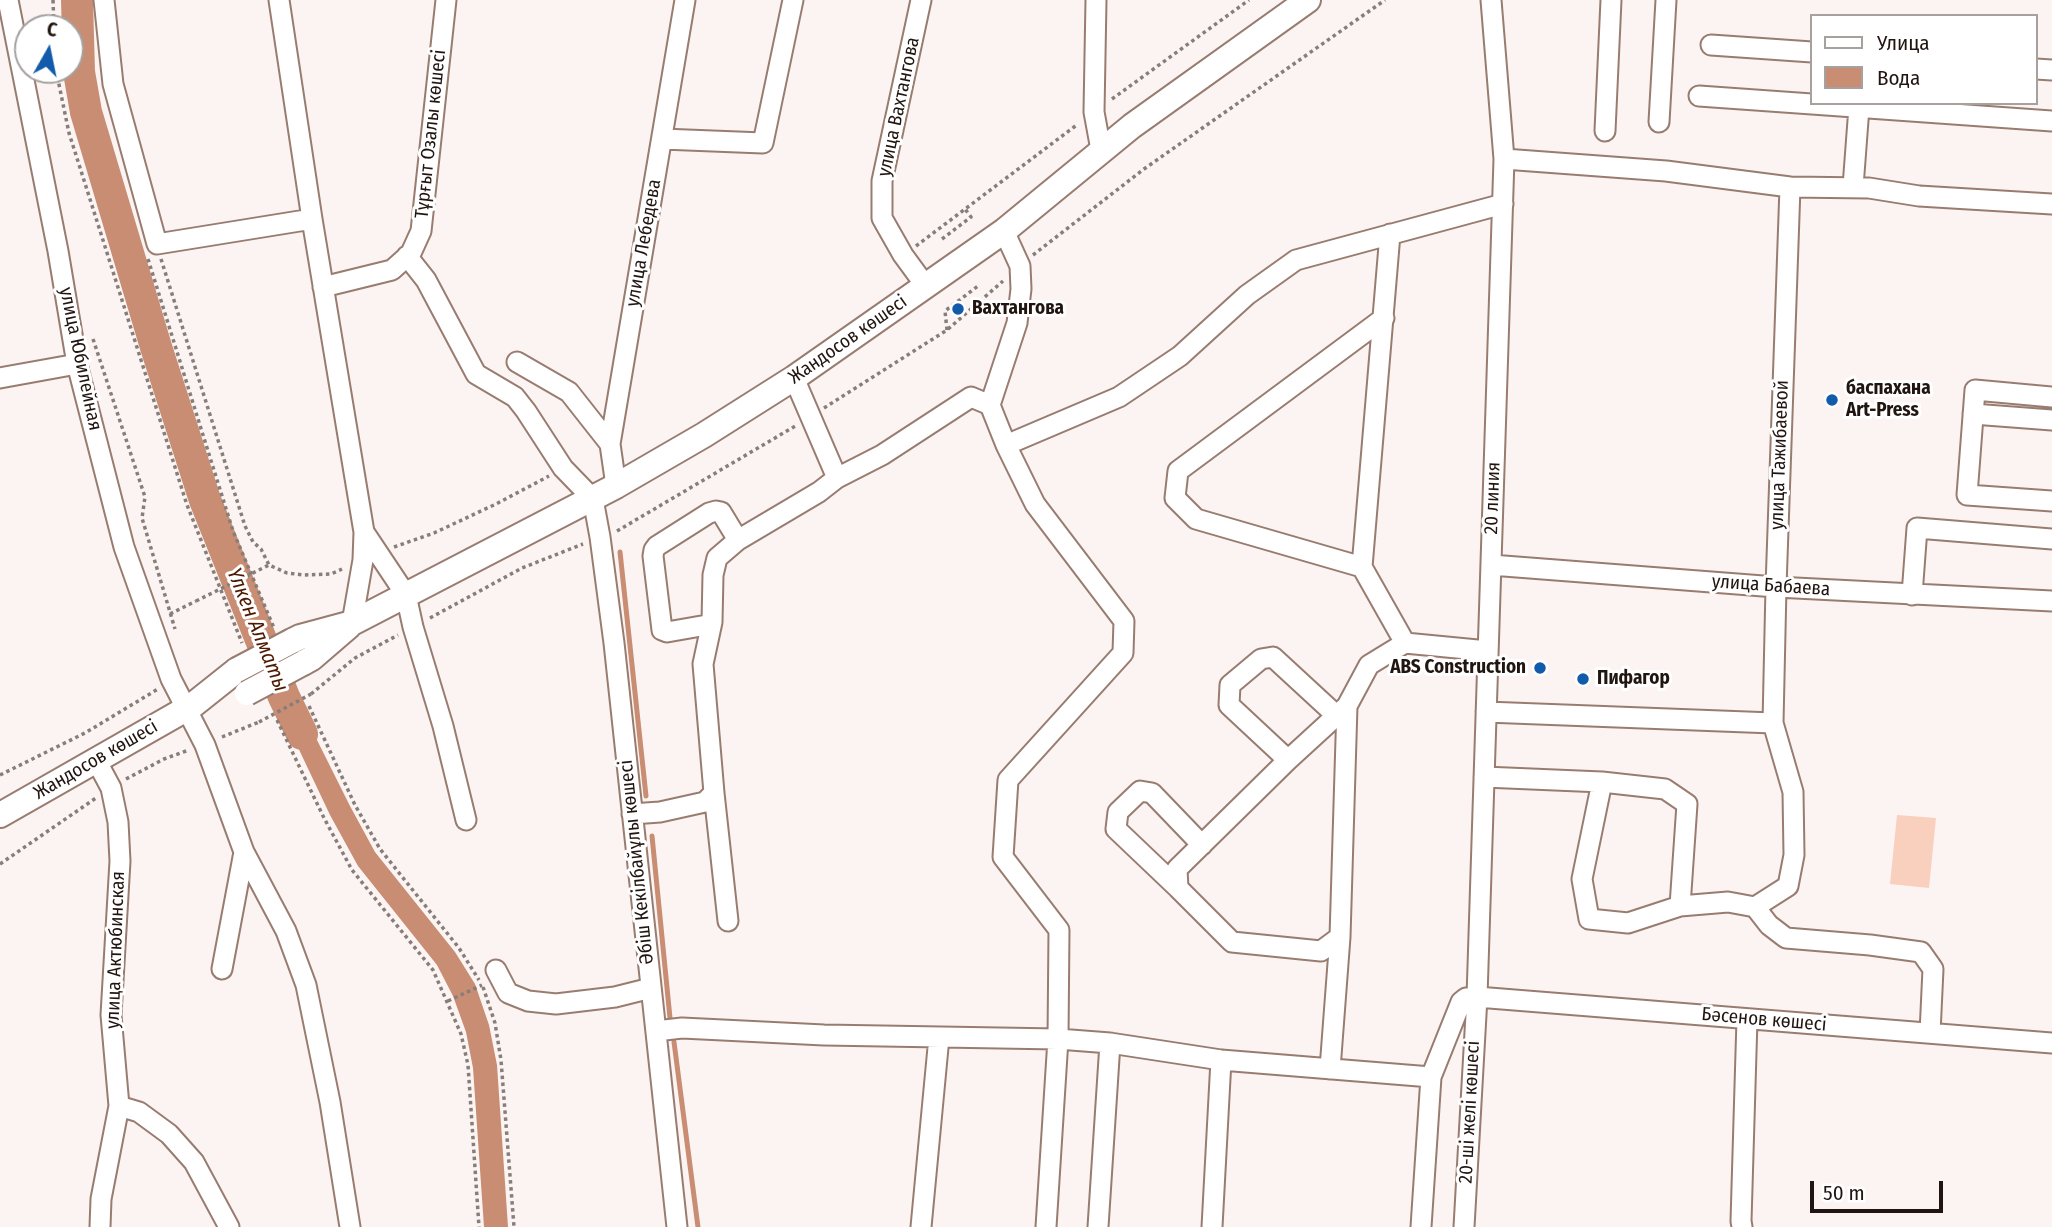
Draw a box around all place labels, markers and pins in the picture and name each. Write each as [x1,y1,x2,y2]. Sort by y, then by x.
place label: Вахтангова [972,298,1064,320]
marker: Вахтангова [950,301,966,317]
place label: баспахана Art-Press [1846,378,1931,422]
marker: баспахана Art-Press [1824,392,1840,408]
place label: ABS Construction [1390,657,1526,679]
marker: ABS Construction [1532,660,1548,676]
place label: Пифагор [1597,668,1670,690]
marker: Пифагор [1575,671,1591,687]

